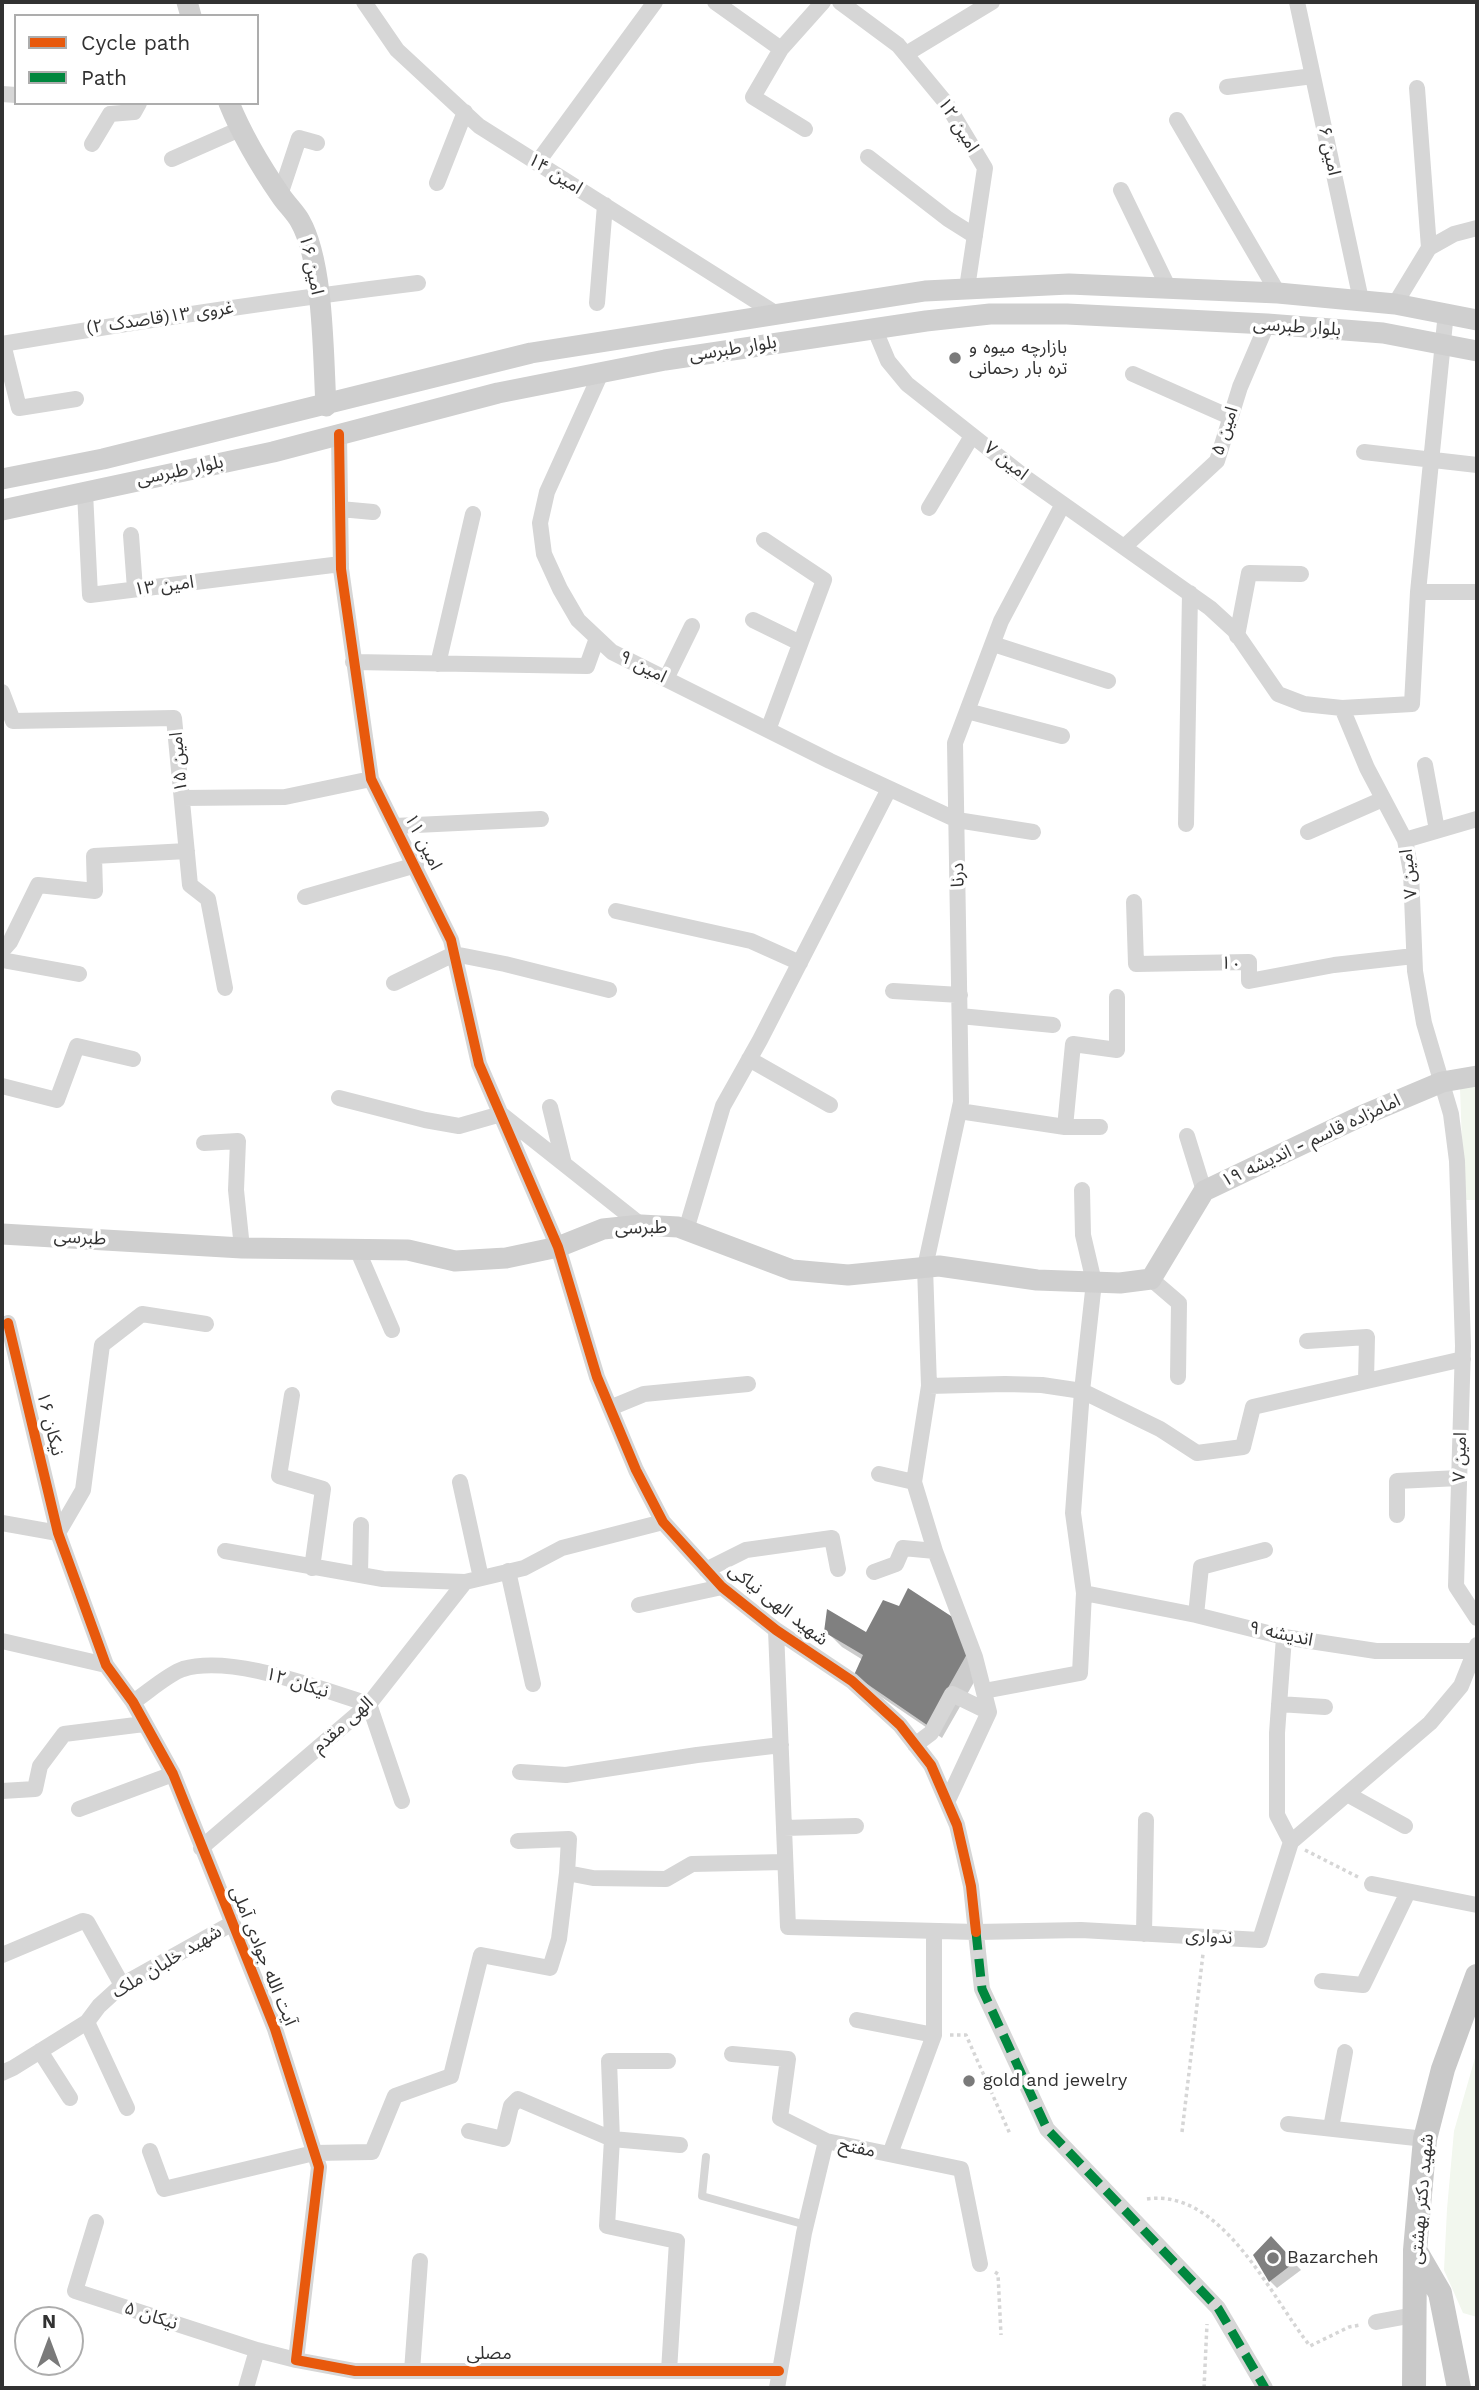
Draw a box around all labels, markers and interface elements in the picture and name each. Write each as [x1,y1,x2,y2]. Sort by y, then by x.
legend [14,14,259,105]
text: Cycle path [81,30,190,55]
text: Path [81,65,127,90]
street label: امین ۱۲ [933,94,983,156]
street label: امین ۶ [1313,124,1345,178]
street label: امین ۱۴ [524,149,586,199]
street label: امین ۱۶ [294,233,328,297]
street label: غروی ۱۳(قاصدک ۲) [85,297,235,339]
street label: بلوار طبرسی [1252,313,1342,341]
street label: بلوار طبرسی [688,331,778,367]
place label: بازارچه میوه و تره بار رحمانی [969,337,1067,380]
marker: بازارچه میوه و تره بار رحمانی [947,350,963,366]
street label: امین ۵ [1207,404,1243,458]
street label: امین ۷ [980,437,1032,485]
street label: بلوار طبرسی [135,451,225,491]
street label: امین ۱۳ [133,572,195,600]
street label: امین ۹ [616,646,670,688]
street label: امین ۱۵ [166,731,192,793]
street label: امین ۱۱ [400,810,446,874]
street label: امین ۷ [1396,848,1422,900]
street label: درنا [947,862,969,888]
street label: ۱۰ [1220,952,1242,976]
street label: امامزاده قاسم - اندیشه ۱۹ [1218,1090,1404,1192]
street label: طبرسی [615,1217,667,1239]
street label: طبرسی [53,1226,107,1250]
street label: نیکان ۱۶ [32,1390,68,1458]
street label: امین ۷ [1448,1432,1472,1482]
street label: شهید الهی نیاکی [724,1559,832,1651]
street label: اندیشه ۹ [1247,1617,1315,1651]
street label: نیکان ۱۲ [263,1663,331,1703]
street label: الهی مقدم [308,1692,378,1758]
street label: آیت الله جوادی آملی [225,1883,301,2029]
street label: شهید خلبان ملک [108,1921,226,2003]
street label: ندواری [1185,1925,1233,1949]
place label: gold and jewelry [983,2070,1127,2092]
marker: gold and jewelry [961,2073,977,2089]
street label: شهید دکتر بهشتی [1406,2133,1438,2265]
street label: مفتح [837,2134,877,2162]
place label: Bazarcheh [1287,2247,1379,2269]
marker: Bazarcheh [1265,2250,1281,2266]
street label: نیکان ۵ [122,2297,180,2335]
north arrow [14,2306,84,2376]
text: N [42,2310,56,2333]
street label: مصلی [466,2343,512,2365]

